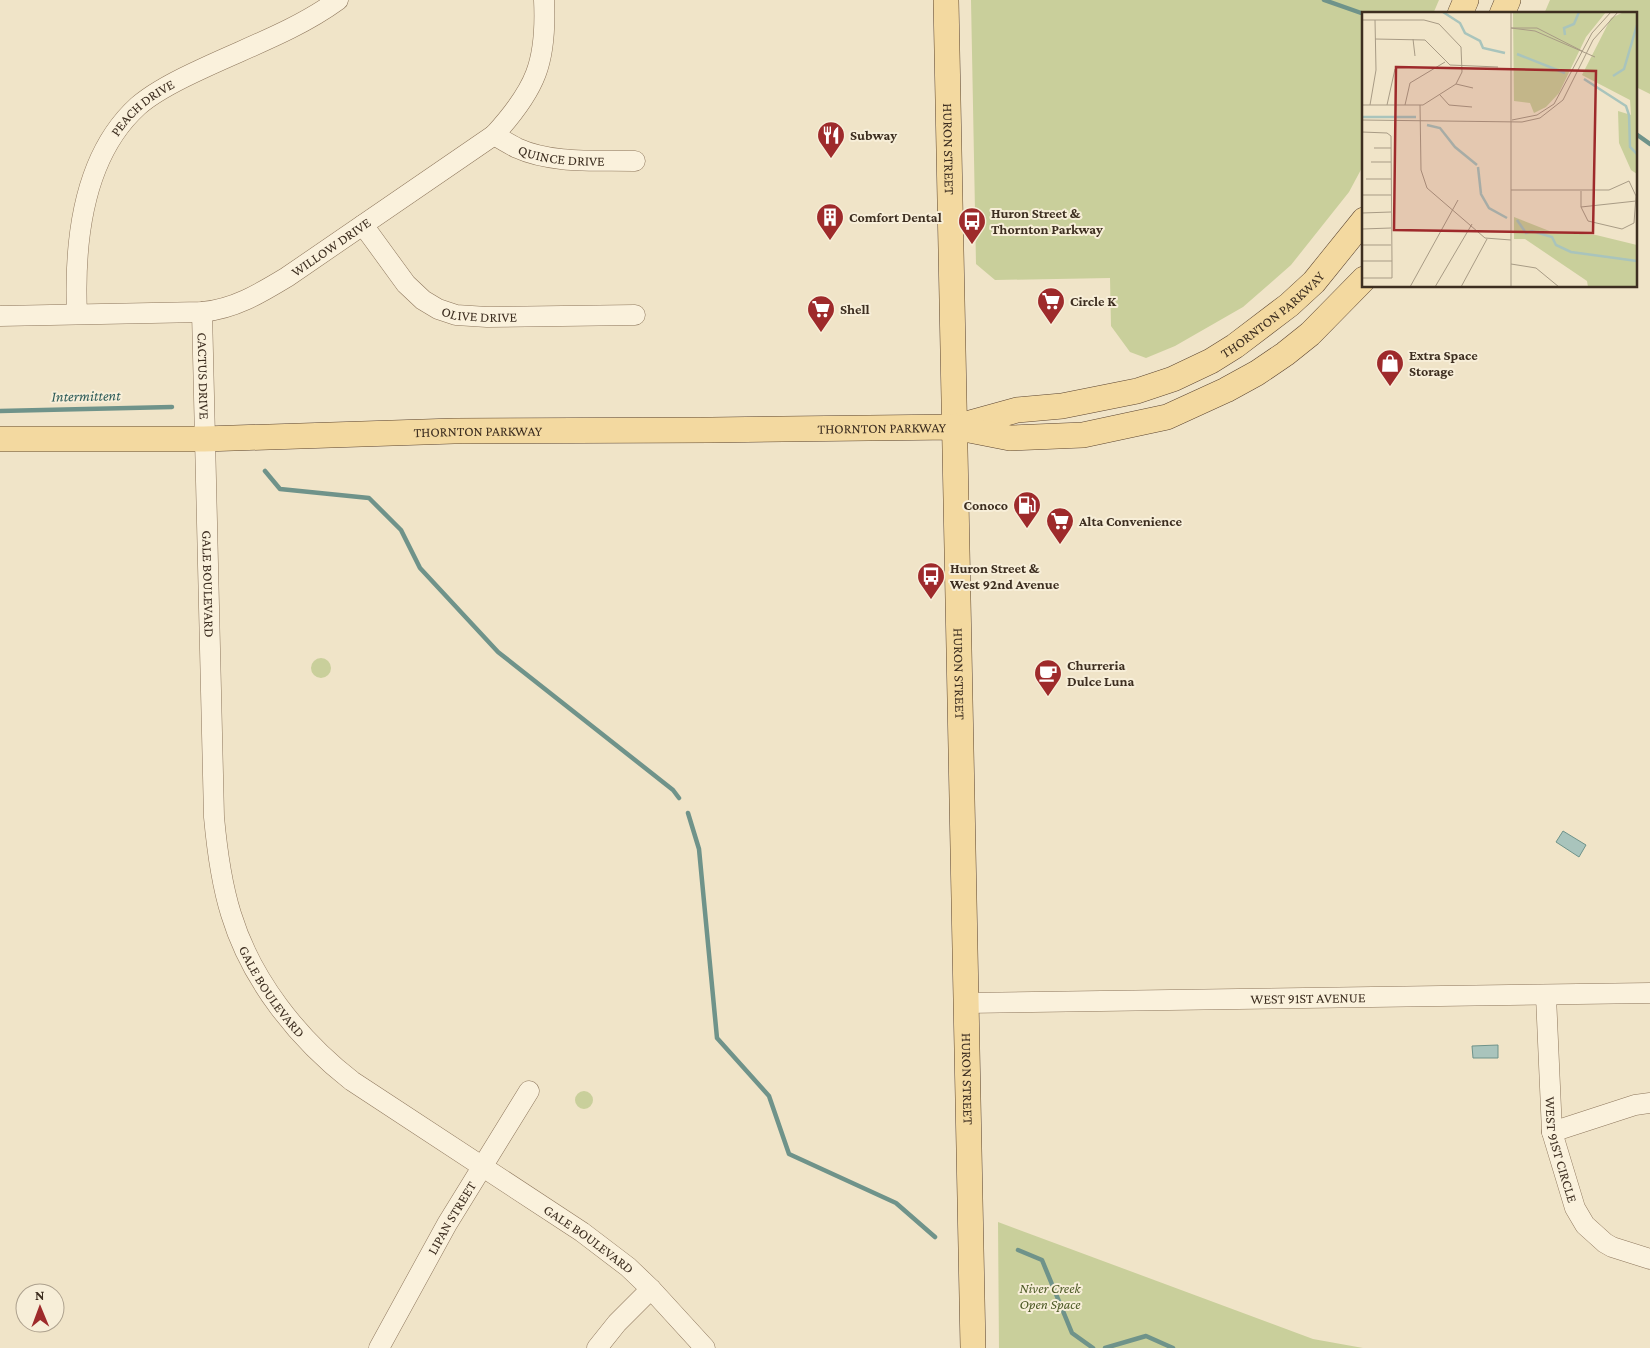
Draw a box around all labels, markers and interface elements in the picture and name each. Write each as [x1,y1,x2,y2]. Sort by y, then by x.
inset map [1362,12,1638,288]
street label: PEACH DRIVE [107,76,177,139]
street label: HURON STREET [940,103,958,195]
restaurant icon: Subway [816,120,846,159]
place label: Subway [850,127,897,143]
street label: QUINCE DRIVE [516,141,605,169]
building icon: Comfort Dental [815,202,845,241]
place label: Huron Street & Thornton Parkway [991,205,1103,237]
bus stop icon: Huron Street & Thornton Parkway [957,206,987,245]
place label: Comfort Dental [849,209,942,225]
street label: WILLOW DRIVE [288,214,374,280]
street label: THORNTON PARKWAY [1218,268,1328,361]
supermarket icon: Circle K [1036,286,1066,325]
place label: Circle K [1070,293,1117,309]
supermarket icon: Shell [806,294,836,333]
place label: Shell [840,301,870,317]
street label: OLIVE DRIVE [439,303,518,325]
street label: CACTUS DRIVE [194,332,213,420]
place label: Extra Space Storage [1409,347,1478,379]
shop icon: Extra Space Storage [1375,348,1405,387]
water label: Intermittent [51,387,121,405]
street label: THORNTON PARKWAY [817,419,947,437]
street label: THORNTON PARKWAY [413,423,543,440]
fuel station icon: Conoco [1012,490,1042,529]
place label: Conoco [963,497,1008,513]
supermarket icon: Alta Convenience [1045,506,1075,545]
place label: Alta Convenience [1078,513,1183,529]
street label: GALE BOULEVARD [199,530,218,638]
place label: Huron Street & West 92nd Avenue [949,560,1060,592]
bus stop icon: Huron Street & West 92nd Avenue [916,561,946,600]
street label: HURON STREET [951,628,968,720]
place label: Churreria Dulce Luna [1067,657,1134,689]
cafe icon: Churreria Dulce Luna [1033,658,1063,697]
street label: GALE BOULEVARD [236,943,308,1041]
street label: WEST 91ST AVENUE [1250,989,1366,1007]
street label: HURON STREET [959,1033,977,1125]
street label: WEST 91ST CIRCLE [1542,1096,1581,1205]
street label: LIPAN STREET [424,1178,480,1257]
street label: GALE BOULEVARD [541,1201,637,1277]
park label: Niver Creek Open Space [1019,1280,1081,1312]
north arrow [15,1283,65,1333]
text: N [35,1287,45,1303]

